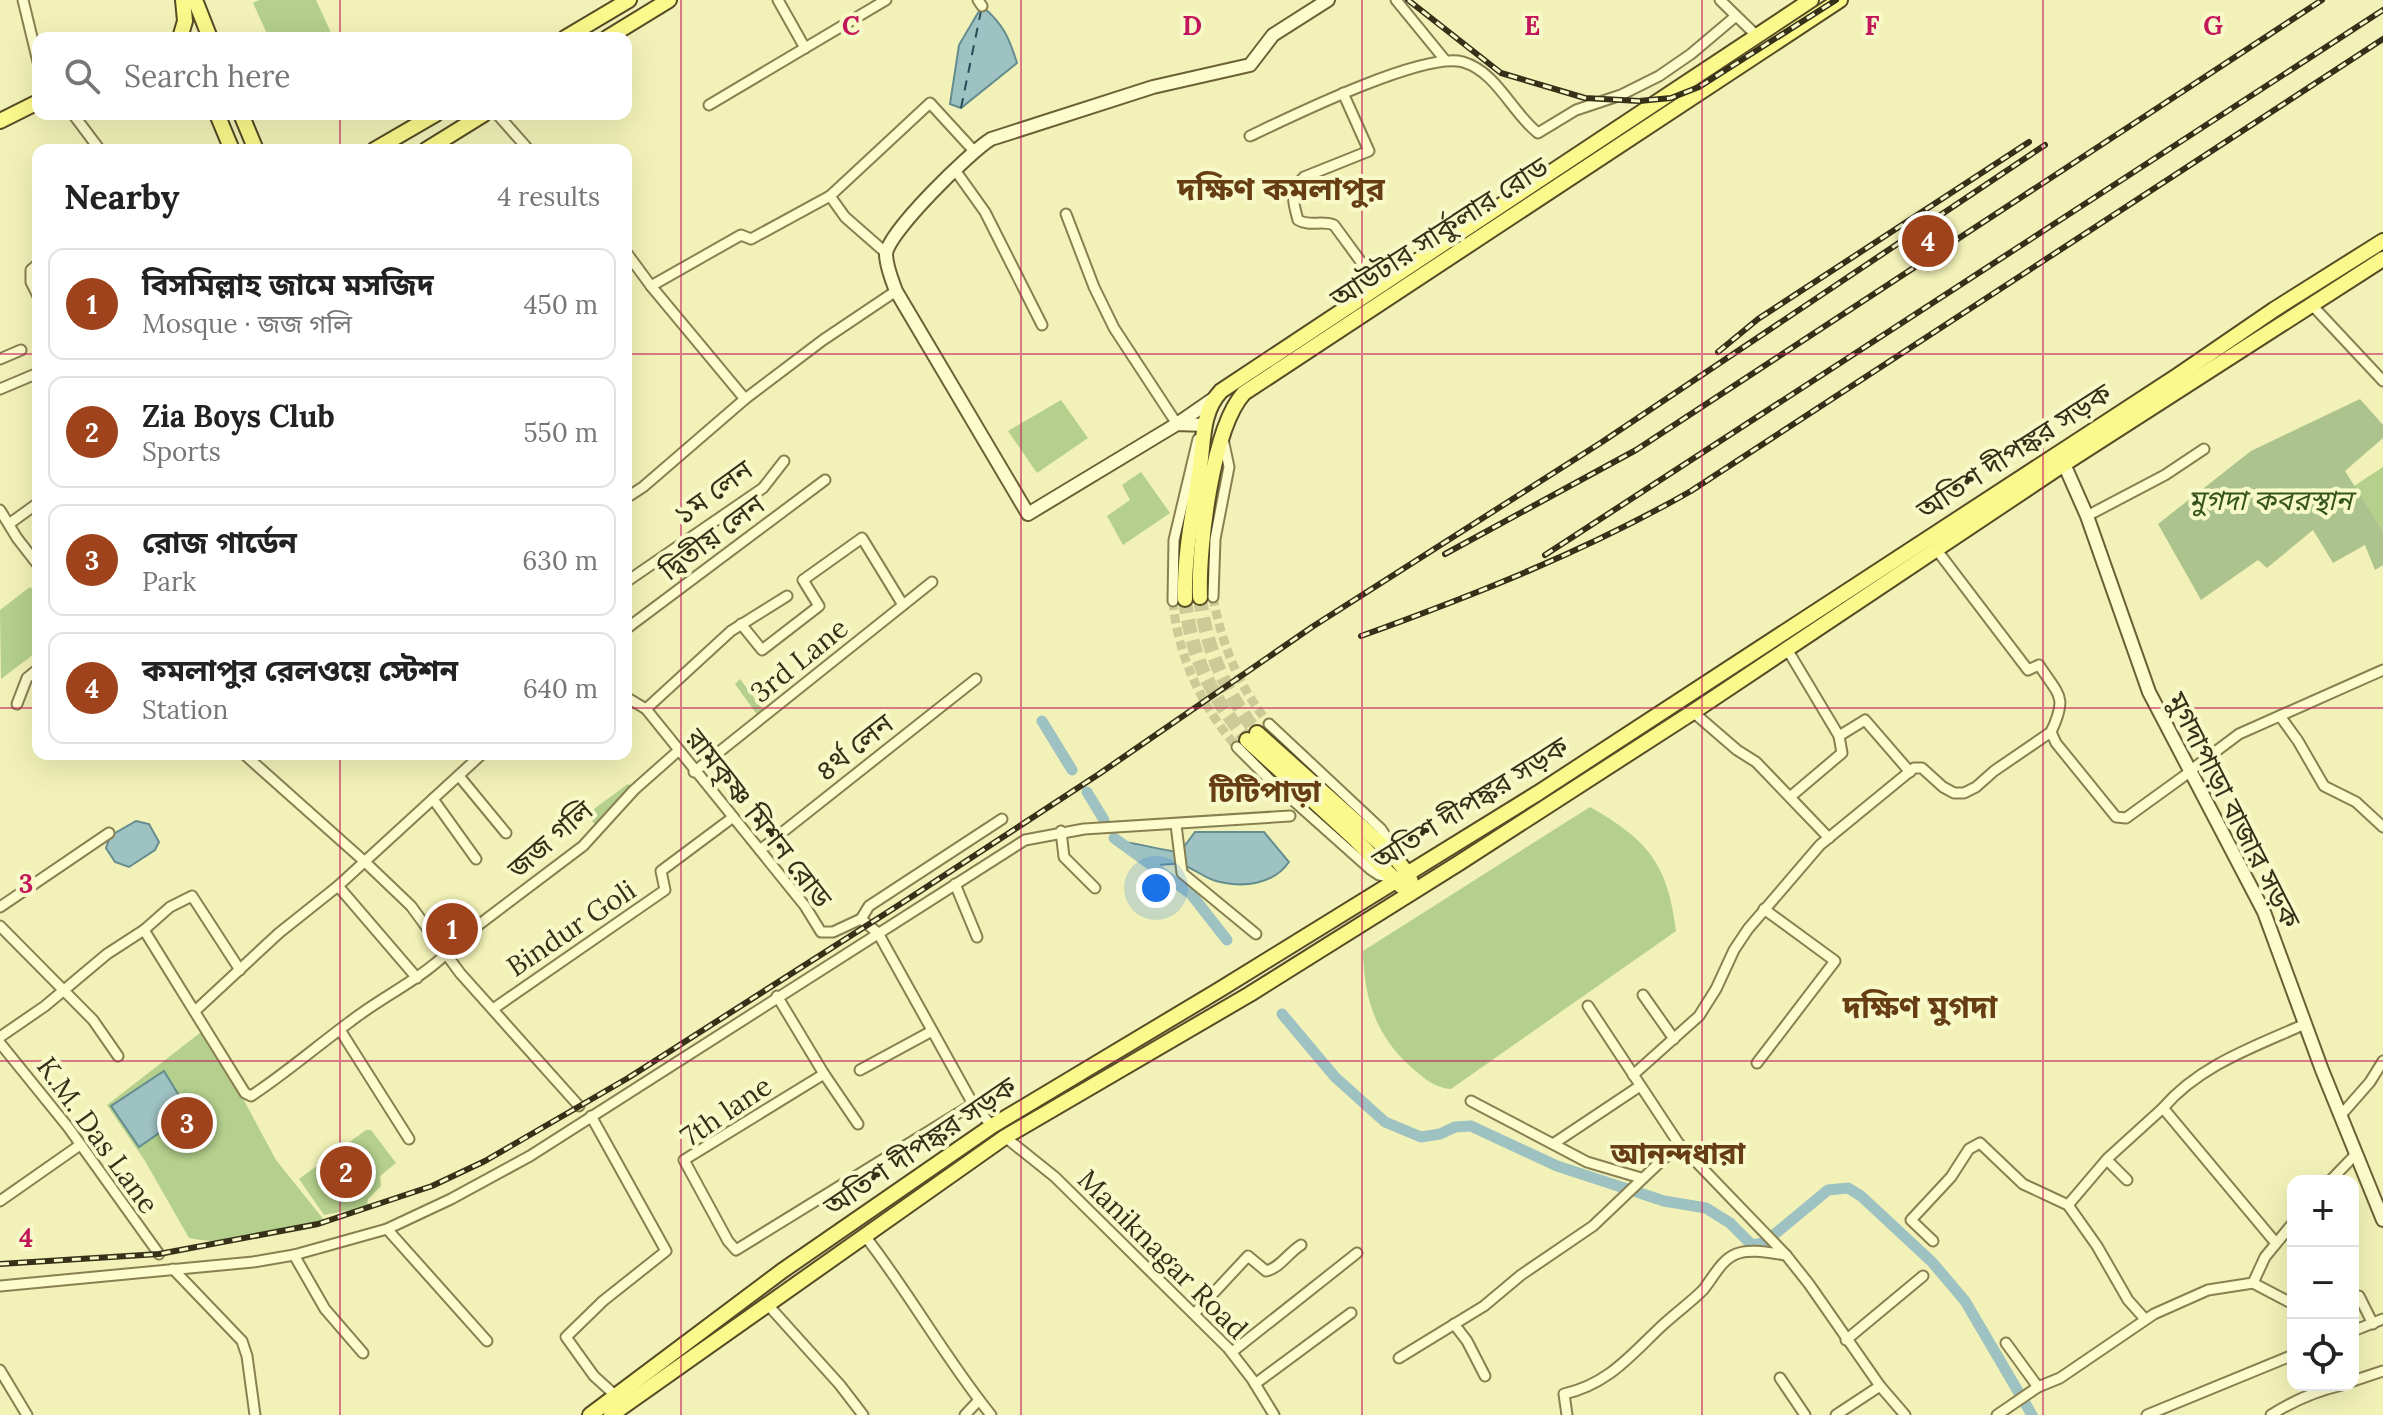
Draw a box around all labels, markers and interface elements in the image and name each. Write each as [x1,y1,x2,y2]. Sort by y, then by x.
text: C [842,9,860,42]
text: D [1182,9,1202,42]
text: E [1524,9,1540,42]
text: F [1865,9,1880,42]
text: G [2203,9,2223,42]
search box [32,32,632,120]
icon: search [60,54,104,98]
text: Search here [124,57,291,95]
street label: আউটার সার্কুলার রোড [1322,147,1556,316]
district label: দক্ষিণ কমলাপুর [1176,168,1385,209]
text: Nearby [64,175,180,218]
text: 4 results [497,180,600,213]
pin: 4 [1902,211,1954,271]
text: বিসমিল্লাহ জামে মসজিদ [142,265,434,303]
text: 1 [87,288,97,321]
text: 450 m [524,288,598,321]
text: Mosque · জজ গলি [142,307,352,340]
street label: অতিশ দীপঙ্কর সড়ক [1909,374,2118,528]
text: Zia Boys Club [142,397,335,435]
text: 2 [85,416,99,449]
text: 550 m [523,416,598,449]
text: Sports [142,435,221,468]
street label: ১ম লেন [667,451,760,533]
park label: মুগদা কবরস্থান [2188,482,2357,518]
street label: দ্বিতীয় লেন [652,485,772,589]
text: রোজ গার্ডেন [142,523,297,561]
text: 3 [85,544,99,577]
text: 630 m [522,544,598,577]
text: Park [142,565,196,598]
street label: 3rd Lane [743,610,855,710]
text: কমলাপুর রেলওয়ে স্টেশন [142,651,458,689]
text: 4 [85,672,99,705]
text: 640 m [523,672,598,705]
street label: মুগদাপাড়া বাজার সড়ক [2158,685,2309,934]
text: Station [142,693,228,726]
street label: ৪র্থ লেন [808,705,901,789]
street label: রামকৃষ্ণ মিশন রোড [677,720,841,916]
street label: অতিশ দীপঙ্কর সড়ক [1364,728,1575,878]
district label: টিটিপাড়া [1208,772,1321,810]
street label: জজ গলি [499,792,601,887]
text: 3 [19,867,33,900]
your location [1136,868,1176,908]
street label: Bindur Goli [500,872,642,984]
pin: 1 [426,899,478,959]
district label: দক্ষিণ মুগদা [1842,986,1998,1027]
street label: K.M. Das Lane [29,1050,167,1220]
street label: 7th lane [674,1068,778,1154]
street label: অতিশ দীপঙ্কর সড়ক [816,1068,1024,1224]
pin: 3 [161,1093,213,1153]
district label: আনন্দধারা [1610,1134,1746,1172]
pin: 2 [320,1142,372,1202]
street label: Maniknagar Road [1070,1161,1256,1347]
map controls [2287,1175,2359,1391]
button: + [2287,1175,2359,1247]
text: 4 [19,1221,33,1254]
button: − [2287,1247,2359,1319]
button: locate [2287,1319,2359,1391]

